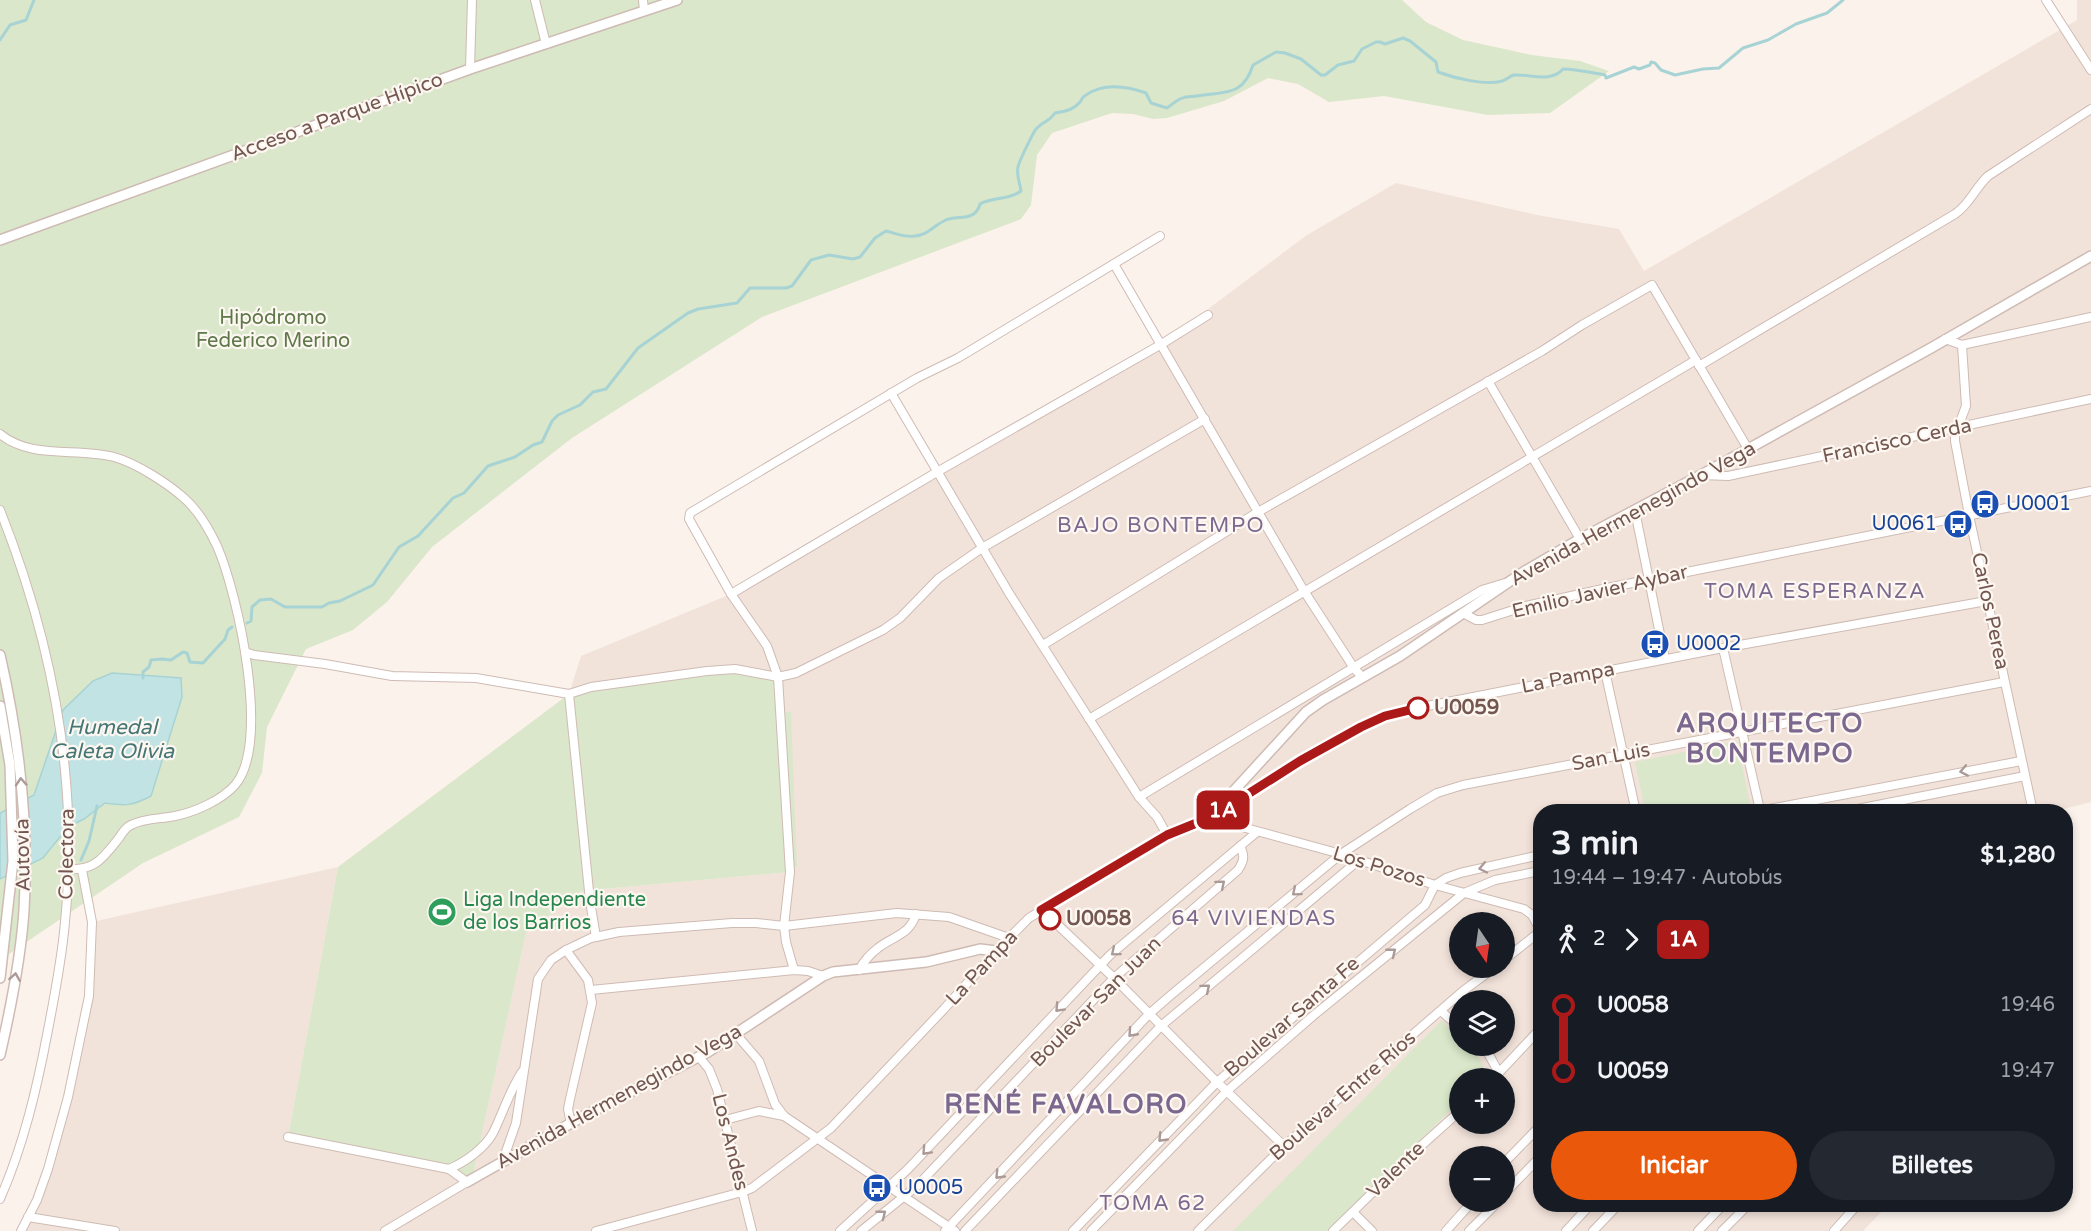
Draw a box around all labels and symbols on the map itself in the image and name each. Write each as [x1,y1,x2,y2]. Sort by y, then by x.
street label: Acceso a Parque Hípico [228,67,446,167]
park label: Hipódromo Federico Merino [196,306,350,353]
street label: Francisco Cerda [1820,413,1974,469]
street label: Avenida Hermenegindo Vega [1506,436,1760,592]
bus stop icon: U0001 [1969,488,2001,520]
place label: U0001 [2006,492,2071,516]
bus stop icon: U0061 [1942,508,1974,540]
place label: U0061 [1872,512,1937,536]
district label: BAJO BONTEMPO [1057,513,1265,538]
street label: Carlos Perea [1966,550,2014,672]
street label: Emilio Javier Aybar [1510,560,1691,624]
district label: TOMA ESPERANZA [1704,579,1926,604]
bus stop icon: U0002 [1639,628,1671,660]
place label: U0002 [1676,632,1741,656]
street label: La Pampa [1519,657,1617,699]
place label: U0059 [1434,696,1499,720]
marker: U0059 [1407,697,1429,719]
district label: ARQUITECTO BONTEMPO [1676,708,1864,769]
water label: Humedal Caleta Olivia [50,715,175,764]
street label: San Luis [1570,738,1652,776]
one-way arrow [1959,764,1969,777]
one-way arrow [15,778,28,787]
line badge: 1A [1196,790,1250,830]
street label: Colectora [54,808,80,900]
street label: Autovía [10,818,36,892]
street label: Los Pozos [1330,842,1428,892]
one-way arrow [1479,861,1489,874]
one-way arrow [1214,880,1225,891]
one-way arrow [1291,884,1302,895]
place label: Liga Independiente de los Barrios [463,888,646,935]
sports icon: Liga Independiente de los Barrios [426,896,458,928]
district label: 64 VIVIENDAS [1171,906,1337,931]
place label: U0058 [1066,907,1131,931]
marker: U0058 [1039,908,1061,930]
north arrow [1449,912,1515,978]
street label: La Pampa [941,925,1023,1011]
street label: Boulevar San Juan [1026,932,1166,1072]
one-way arrow [1111,945,1122,956]
one-way arrow [1385,949,1396,960]
street label: Boulevar Santa Fe [1220,952,1364,1082]
one-way arrow [9,972,21,981]
one-way arrow [1199,985,1210,996]
one-way arrow [1055,1002,1066,1012]
street label: Avenida Hermenegindo Vega [492,1019,746,1175]
one-way arrow [1128,1026,1139,1036]
street label: Boulevar Entre Ríos [1265,1026,1421,1166]
district label: RENÉ FAVALORO [944,1088,1188,1120]
street label: Los Andes [706,1091,754,1193]
one-way arrow [1158,1131,1169,1142]
street label: Valente [1362,1137,1430,1203]
one-way arrow [922,1144,933,1154]
one-way arrow [995,1167,1006,1178]
bus stop icon: U0005 [861,1172,893,1204]
place label: U0005 [898,1176,963,1200]
district label: TOMA 62 [1099,1191,1207,1216]
one-way arrow [876,1211,887,1222]

